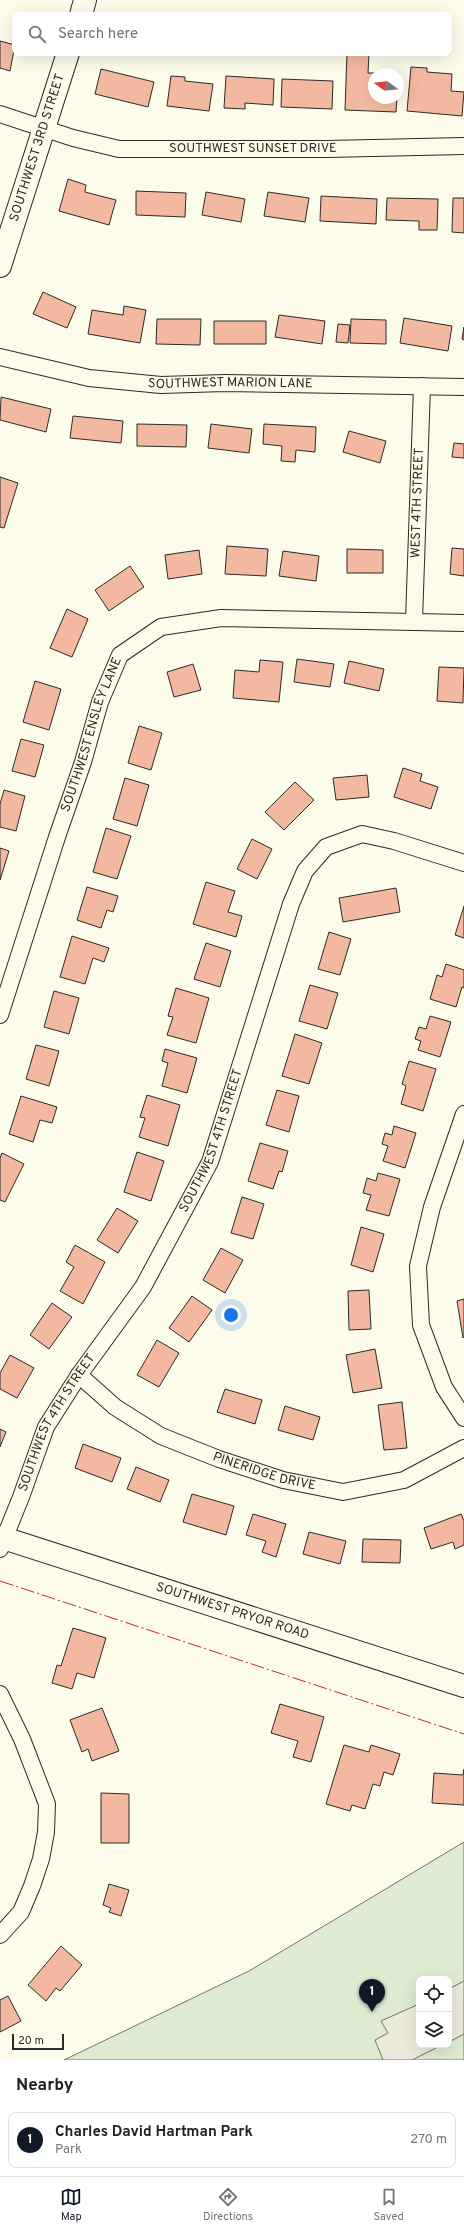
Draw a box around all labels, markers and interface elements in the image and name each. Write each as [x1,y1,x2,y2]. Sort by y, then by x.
search box [12,12,452,56]
icon: search [26,23,48,45]
text: Search here [58,25,138,44]
north arrow [368,68,404,104]
street label: SOUTHWEST 3RD STREET [7,72,69,224]
street label: SOUTHWEST SUNSET DRIVE [169,141,337,157]
street label: SOUTHWEST MARION LANE [147,375,313,393]
street label: WEST 4TH STREET [408,448,428,559]
street label: SOUTHWEST ENSLEY LANE [58,655,126,814]
street label: SOUTHWEST 4TH STREET [176,1067,247,1215]
your location [221,1305,241,1325]
street label: SOUTHWEST 4TH STREET [16,1351,99,1494]
street label: PINERIDGE DRIVE [210,1449,317,1494]
street label: SOUTHWEST PRYOR ROAD [154,1580,311,1644]
map controls [416,1976,452,2048]
button: locate [416,1976,452,2012]
pin: 1 [359,1979,385,2012]
button: layers [416,2012,452,2048]
scale bar [12,2032,64,2051]
text: 20 m [18,2034,44,2048]
text: Nearby [16,2075,73,2097]
text: Charles David Hartman Park [55,2123,253,2142]
text: 1 [27,2132,33,2148]
text: 270 m [410,2132,447,2148]
text: Park [55,2142,82,2158]
tab: Map [60,2186,82,2224]
tab: Directions [203,2186,253,2224]
tab: Saved [373,2186,404,2224]

